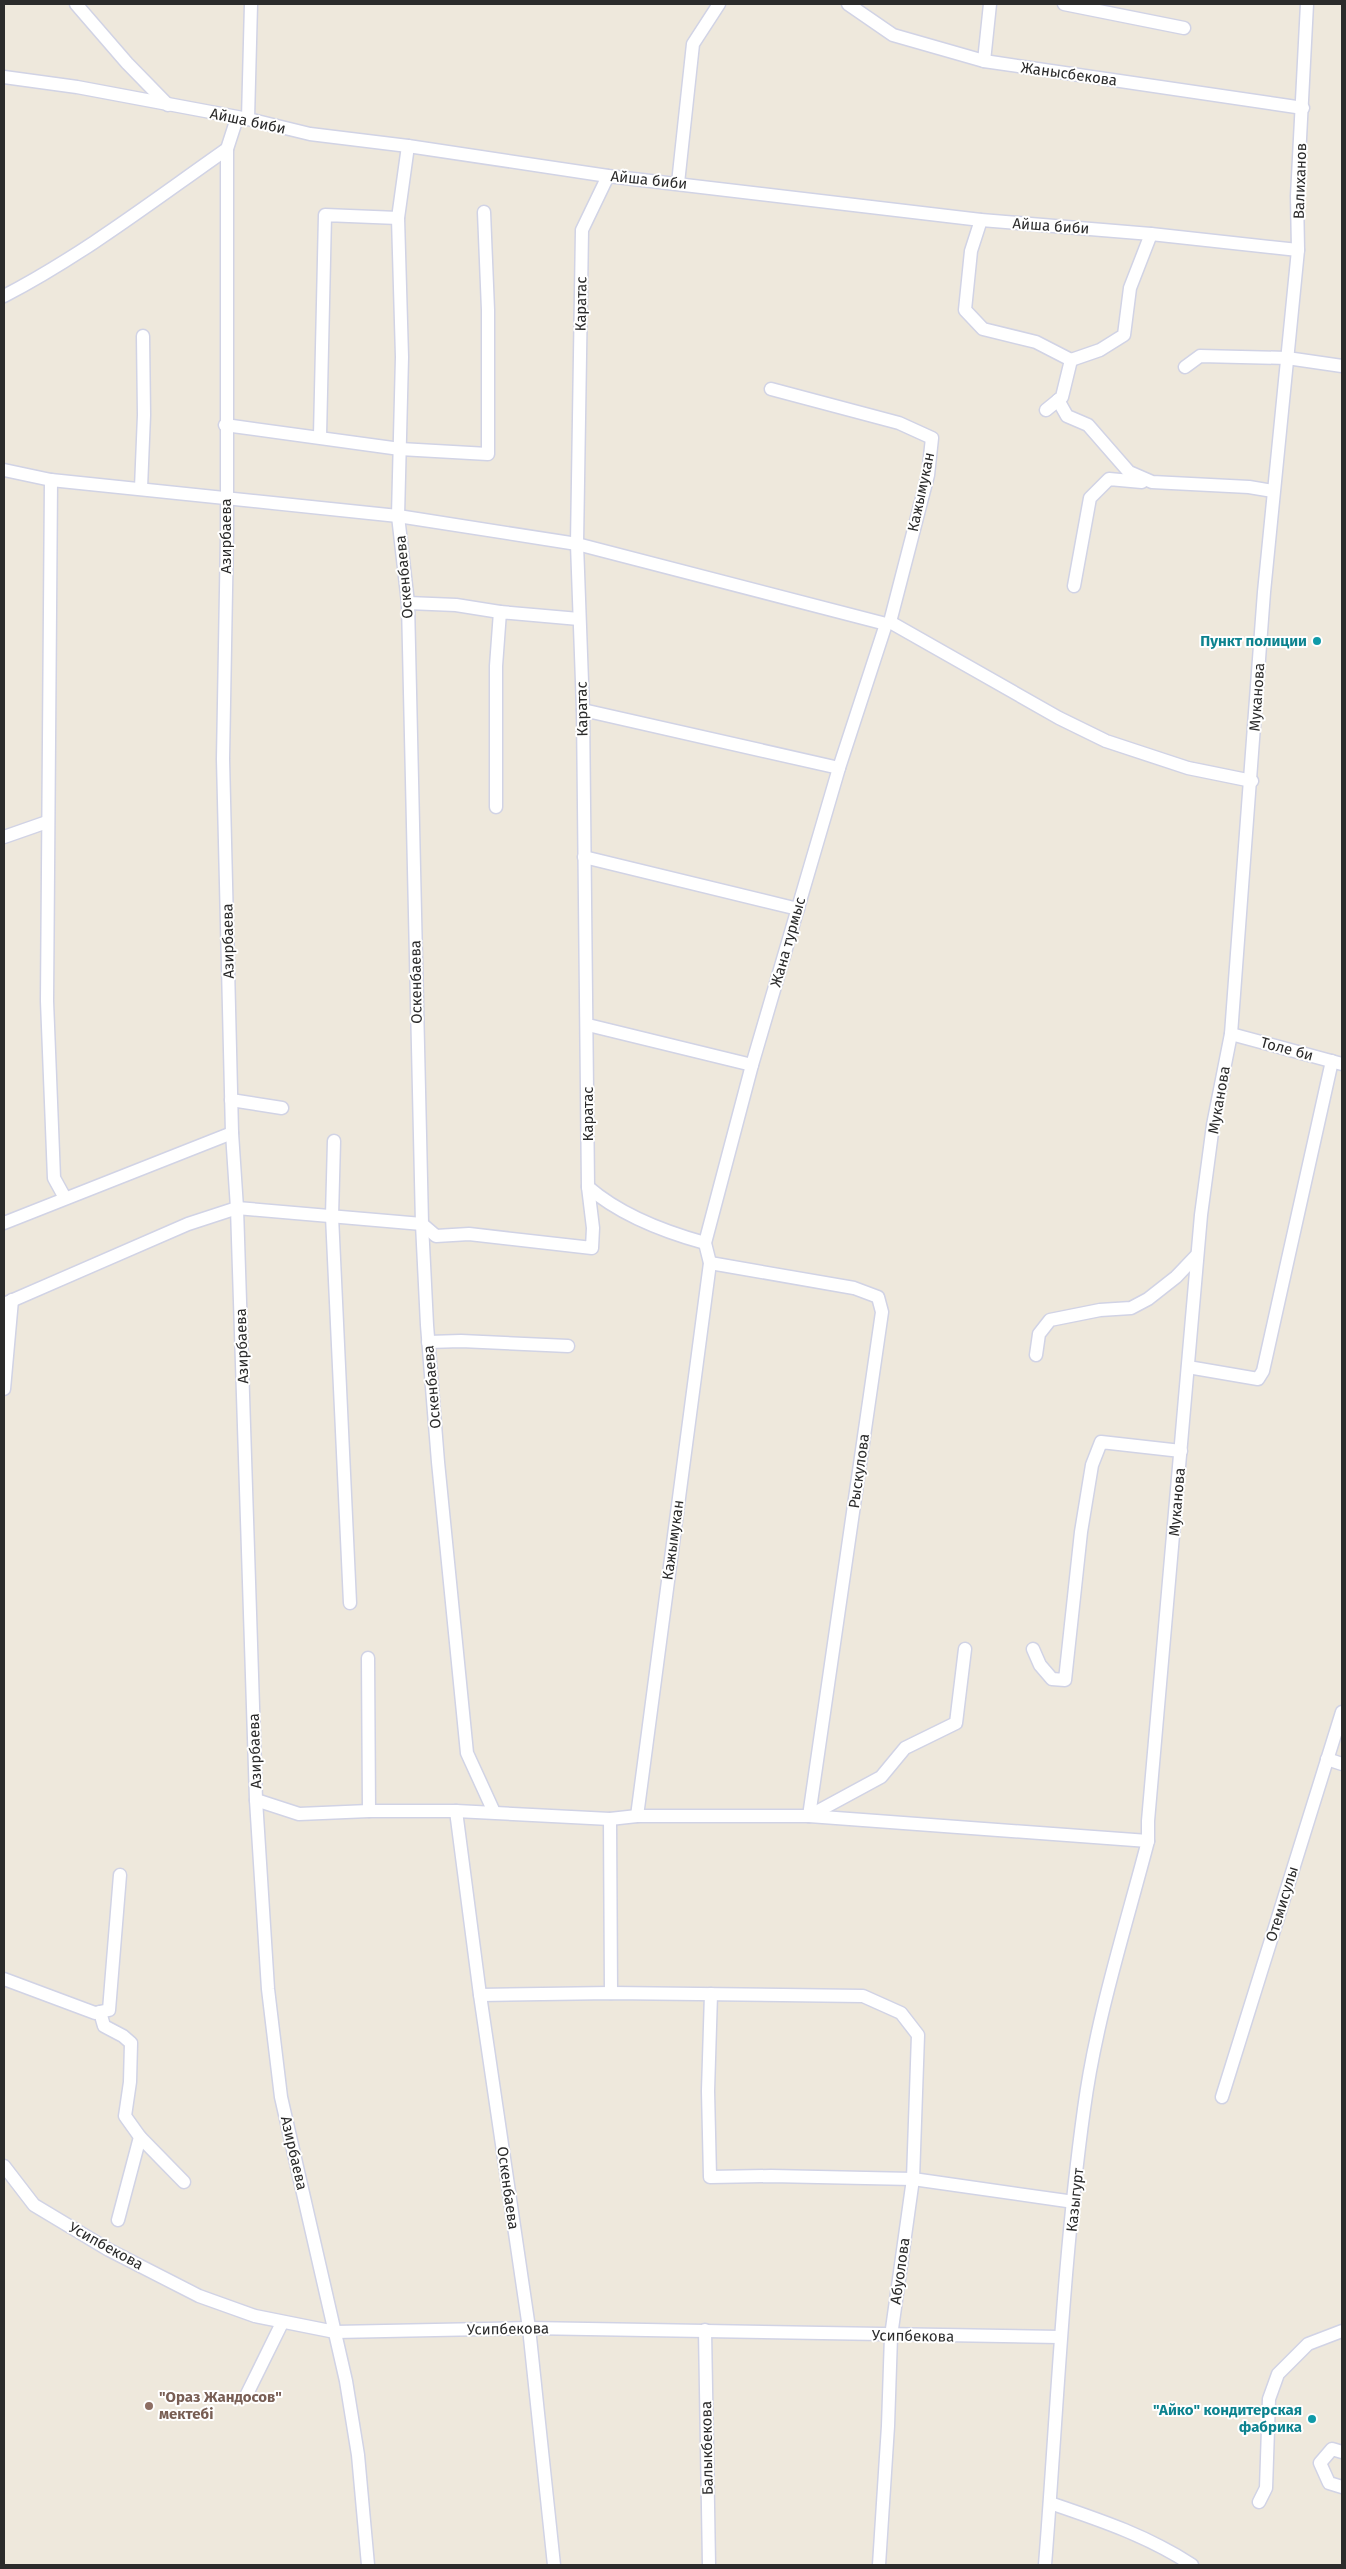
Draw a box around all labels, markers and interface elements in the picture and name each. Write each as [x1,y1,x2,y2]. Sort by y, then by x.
street label: Жанысбекова [1020,58,1118,90]
street label: Айша биби [208,104,288,138]
street label: Валиханов [1290,143,1310,219]
street label: Айша биби [610,167,688,193]
street label: Айша биби [1012,214,1090,238]
street label: Каратас [572,276,590,332]
street label: Кажымукан [904,451,938,533]
street label: Азирбаева [217,498,235,574]
street label: Оскенбаева [391,535,417,619]
place label: Пункт полиции [1200,632,1307,650]
marker: Пункт полиции [1311,635,1323,647]
street label: Муканова [1246,662,1268,732]
street label: Каратас [573,681,591,737]
street label: Жана турмыс [767,895,809,989]
street label: Азирбаева [218,903,238,979]
street label: Оскенбаева [406,940,426,1024]
street label: Толе би [1259,1033,1315,1065]
street label: Муканова [1204,1065,1234,1135]
street label: Каратас [579,1086,597,1142]
street label: Азирбаева [232,1308,252,1384]
street label: Оскенбаева [419,1345,445,1429]
street label: Рыскулова [845,1432,873,1510]
street label: Муканова [1165,1467,1189,1537]
street label: Кажымукан [658,1499,688,1581]
street label: Азирбаева [245,1713,265,1789]
street label: Отемисулы [1262,1864,1302,1944]
street label: Азирбаева [277,2114,311,2192]
street label: Оскенбаева [493,2145,523,2231]
street label: Казыгурт [1063,2167,1087,2233]
street label: Усипбекова [66,2218,146,2274]
street label: Абуолова [886,2237,914,2305]
street label: Усипбекова [467,2319,549,2339]
street label: Усипбекова [872,2326,954,2346]
place label: "Ораз Жандосов" мектебі [159,2388,282,2423]
marker: "Ораз Жандосов" мектебі [143,2400,155,2412]
street label: Балыкбекова [697,2401,717,2495]
place label: "Айко" кондитерская фабрика [1153,2401,1302,2436]
marker: "Айко" кондитерская фабрика [1306,2413,1318,2425]

